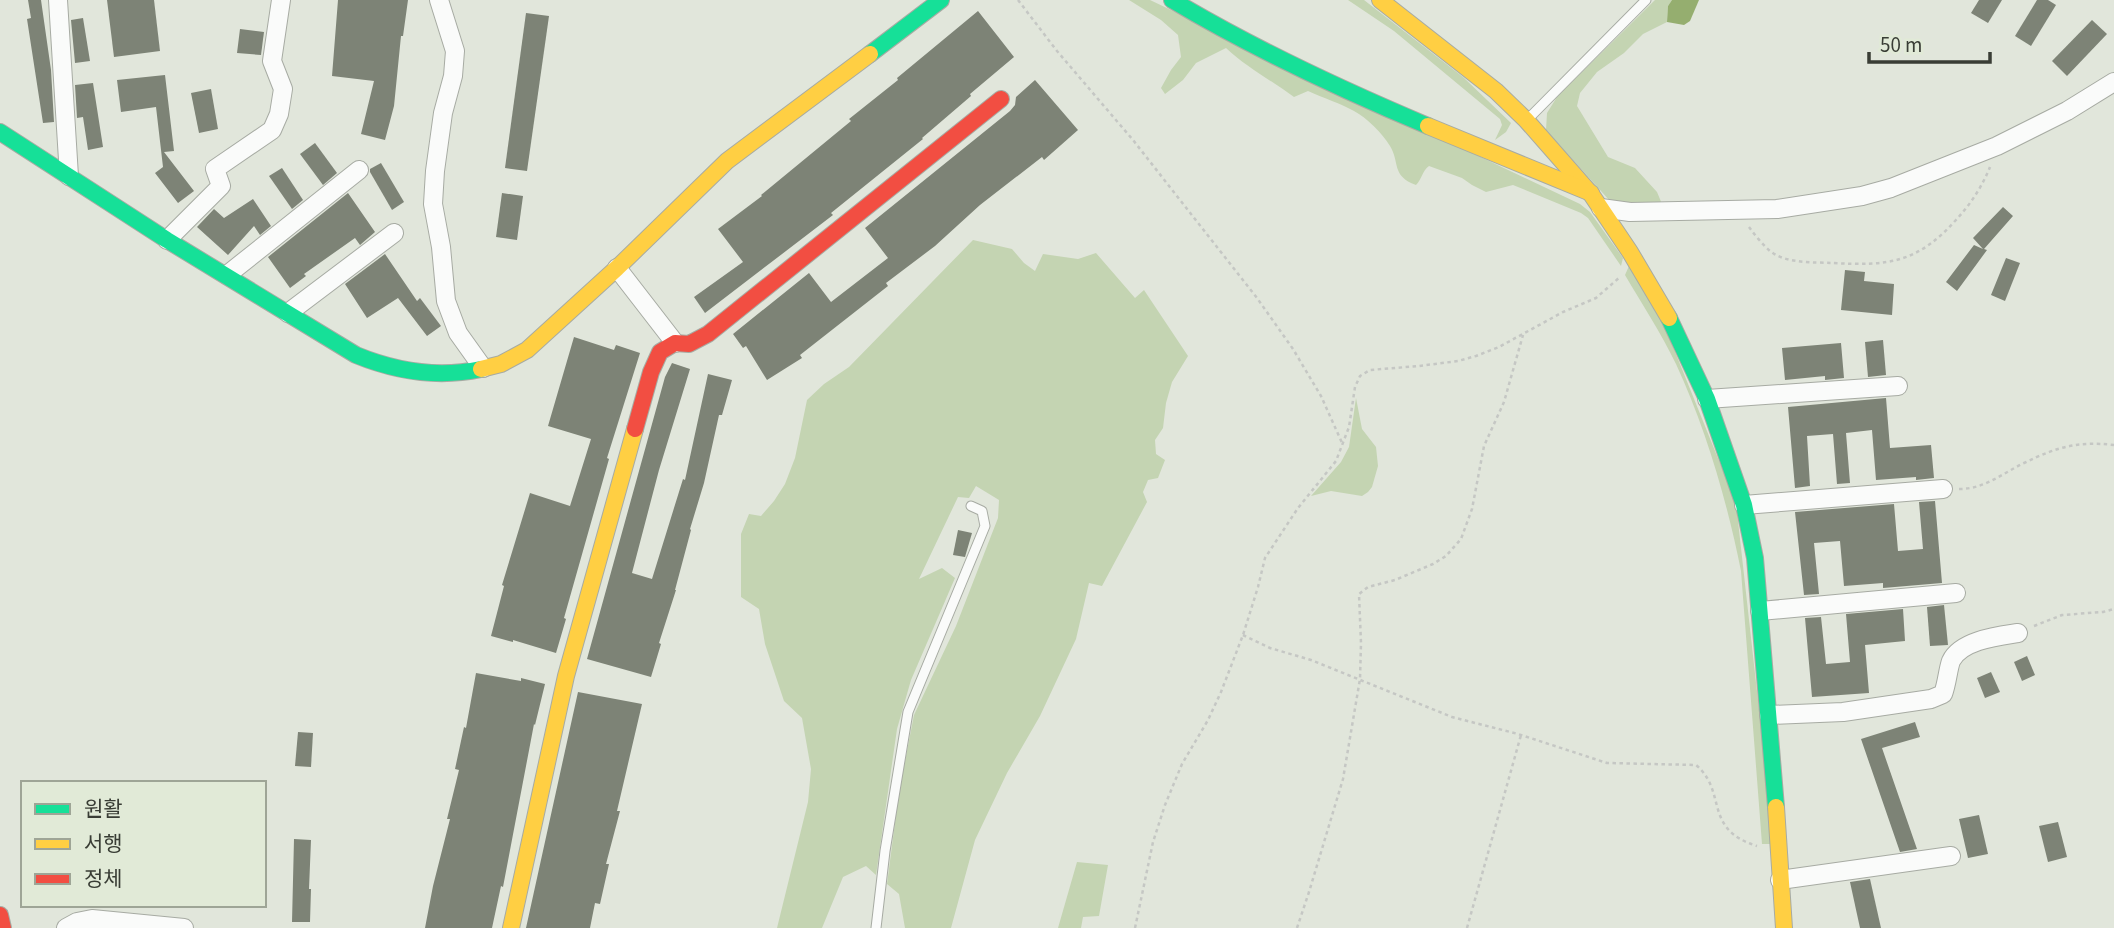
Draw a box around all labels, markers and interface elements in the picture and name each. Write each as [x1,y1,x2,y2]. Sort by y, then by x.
scale bar [1869,21,1990,65]
text: 50 m [1880,30,1922,60]
legend [21,781,266,907]
text: 원활 [84,794,123,824]
text: 서행 [84,829,123,859]
text: 정체 [84,864,123,894]

